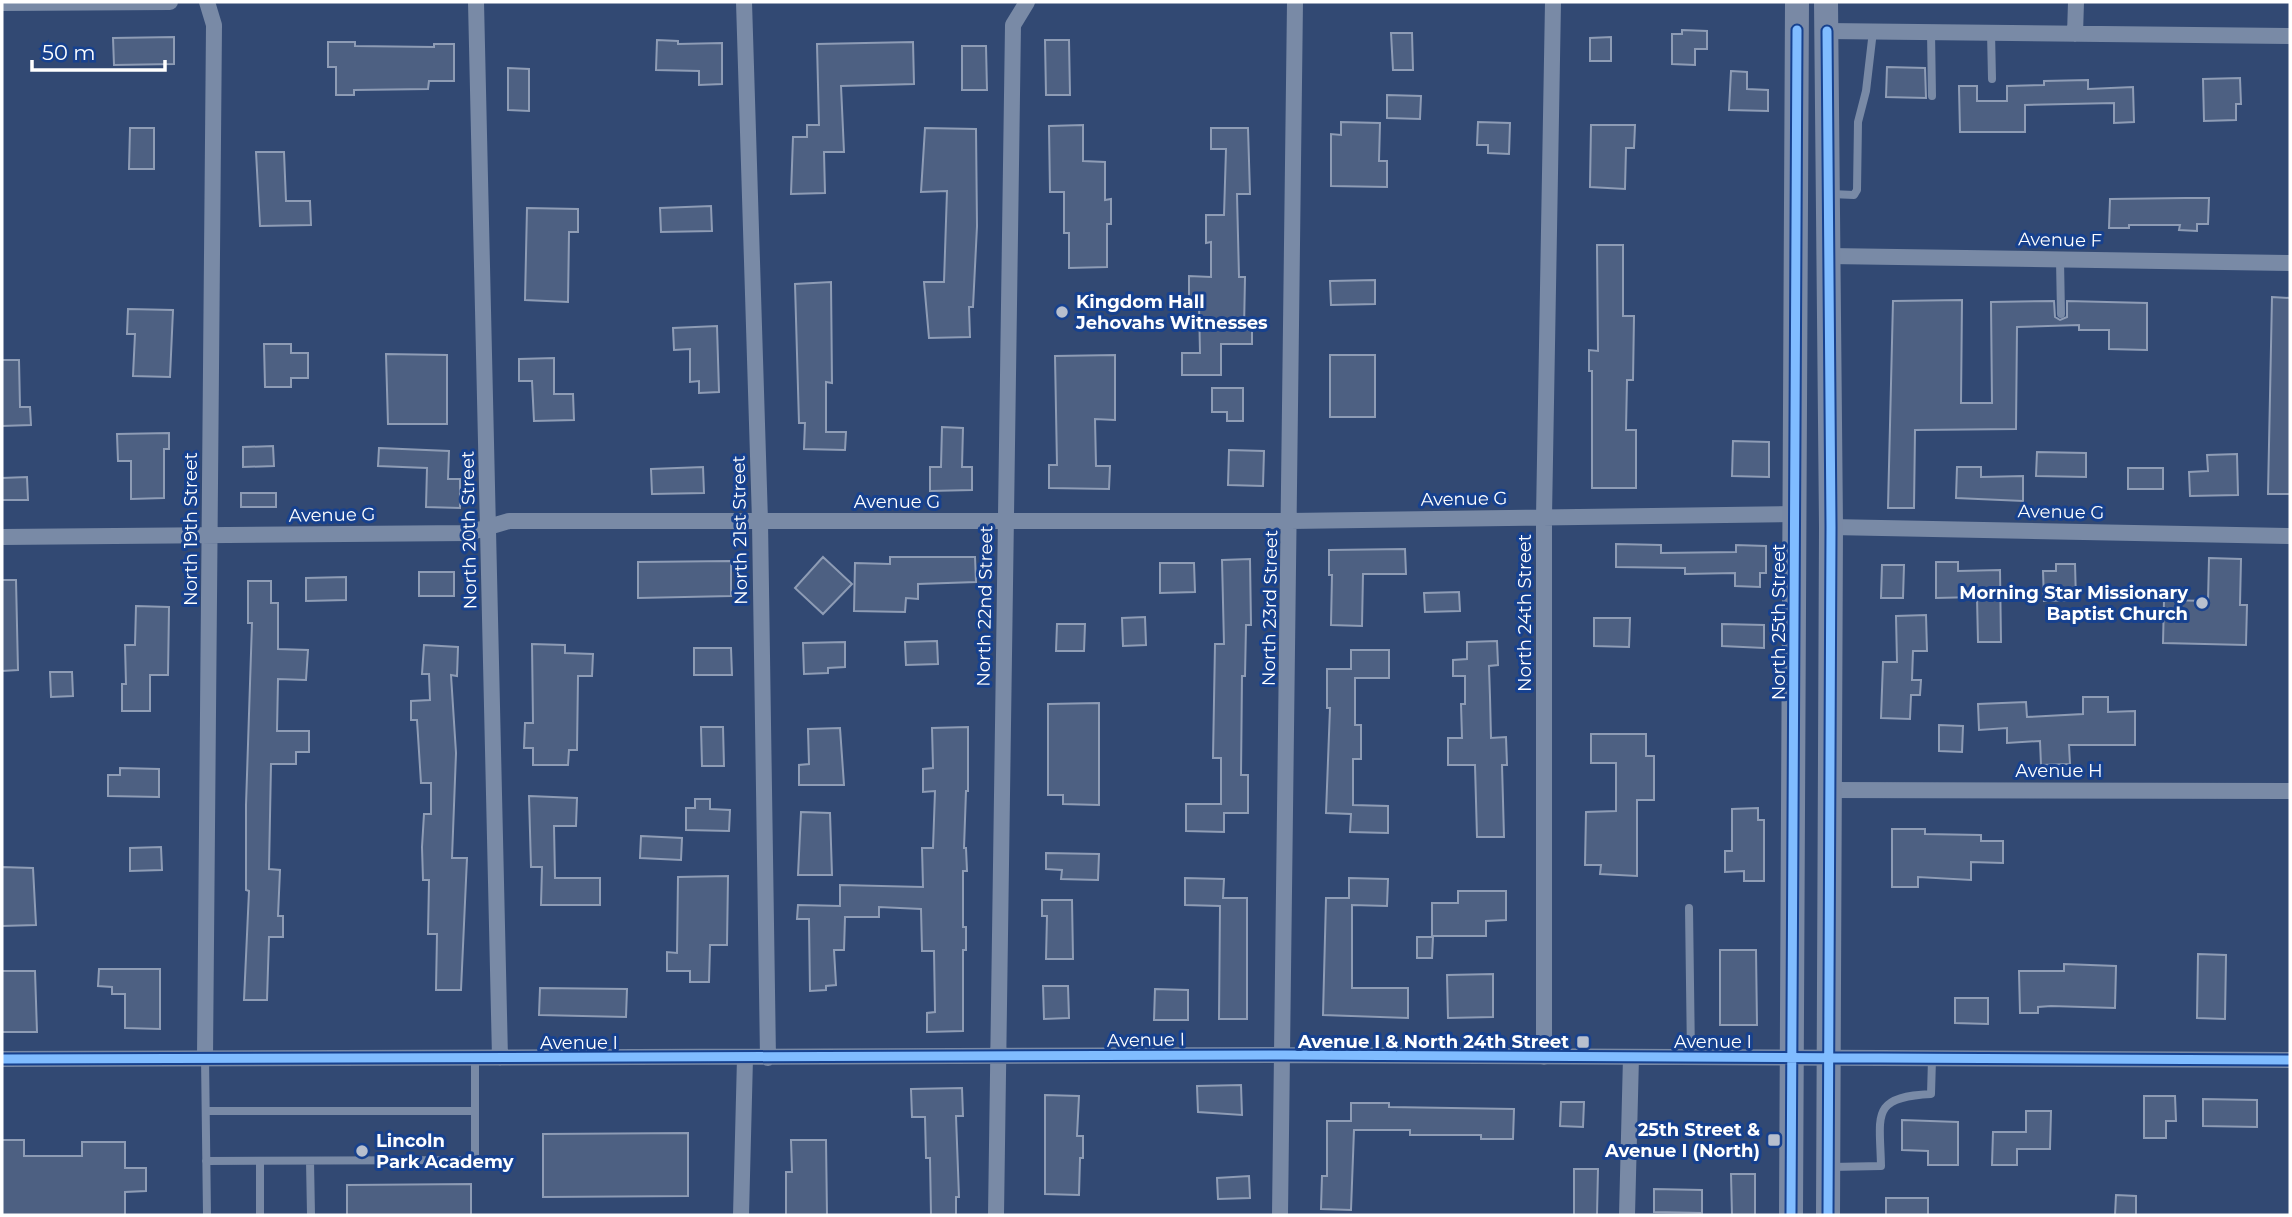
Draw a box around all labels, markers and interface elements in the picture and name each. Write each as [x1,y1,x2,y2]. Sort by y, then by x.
scale bar [32,28,164,72]
text: 50 m [42,40,96,65]
street label: Avenue F [2018,228,2102,252]
place label: Kingdom Hall Jehovahs Witnesses [1075,291,1268,334]
marker: Kingdom Hall Jehovahs Witnesses [1054,304,1070,320]
street label: North 20th Street [457,451,481,609]
street label: North 19th Street [180,452,202,606]
street label: North 21st Street [728,455,752,605]
street label: Avenue G [1421,487,1507,511]
street label: Avenue G [854,491,940,513]
street label: Avenue G [2018,500,2104,524]
street label: Avenue G [289,503,375,527]
street label: North 22nd Street [973,525,997,687]
street label: North 23rd Street [1258,530,1282,686]
street label: North 24th Street [1514,534,1536,692]
street label: North 25th Street [1768,544,1790,700]
place label: Morning Star Missionary Baptist Church [1959,582,2188,625]
marker: Morning Star Missionary Baptist Church [2194,595,2210,611]
street label: Avenue H [2015,760,2103,782]
street label: Avenue I [1107,1028,1185,1052]
place label: Avenue I & North 24th Street [1297,1031,1569,1053]
street label: Avenue I [1674,1031,1752,1053]
street label: Avenue I [540,1032,618,1054]
marker: Avenue I & North 24th Street [1575,1034,1591,1050]
place label: 25th Street & Avenue I (North) [1604,1119,1760,1162]
place label: Lincoln Park Academy [376,1130,514,1173]
marker: 25th Street & Avenue I (North) [1766,1132,1782,1148]
marker: Lincoln Park Academy [354,1143,370,1159]

